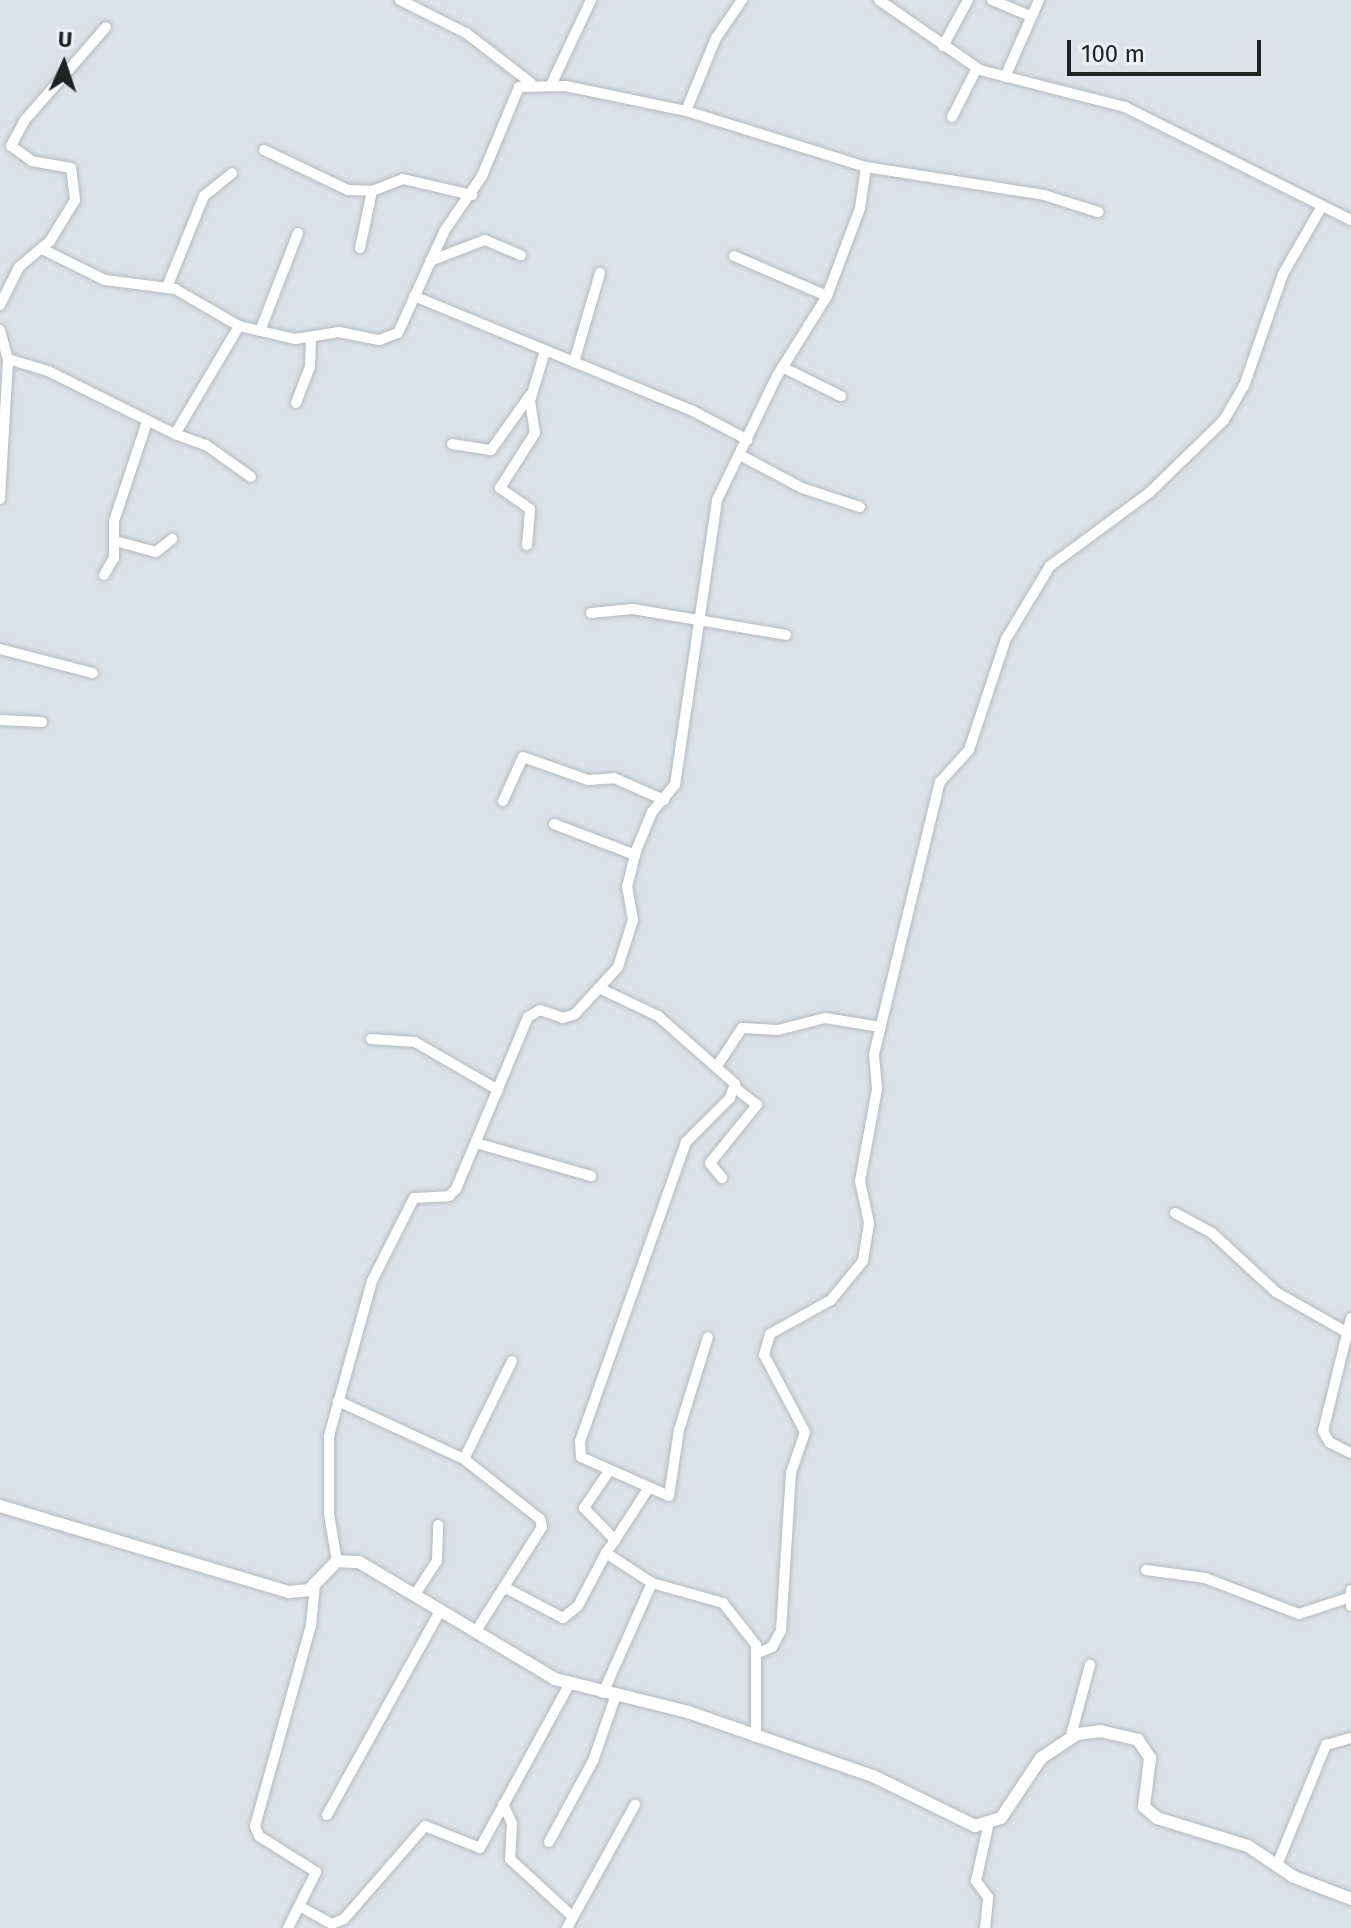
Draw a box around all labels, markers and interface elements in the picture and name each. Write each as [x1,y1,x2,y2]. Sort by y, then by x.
north arrow [24,24,104,104]
scale bar [1071,24,1265,74]
text: U [57,26,73,53]
text: 100 m [1081,40,1145,68]

